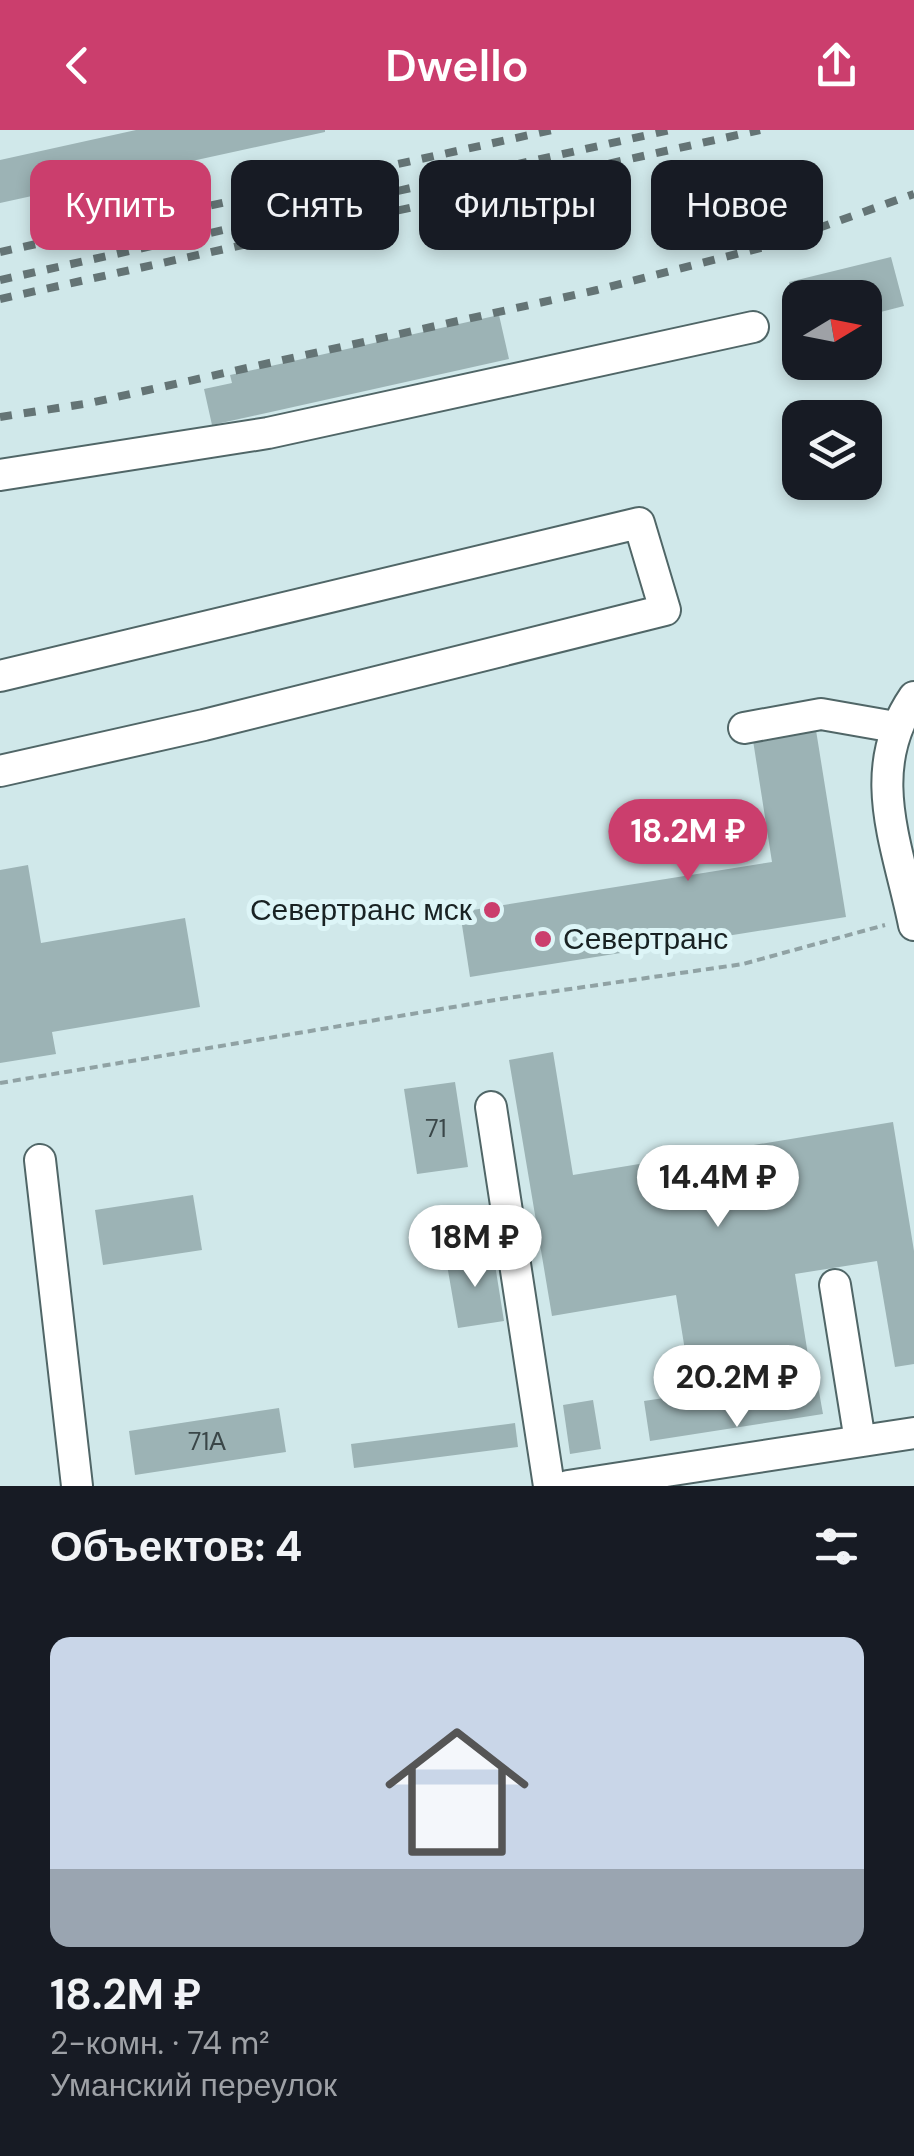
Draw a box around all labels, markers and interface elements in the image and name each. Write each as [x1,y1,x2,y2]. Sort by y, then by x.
text: Dwello [385,36,529,95]
icon: back [50,38,105,93]
icon: share [809,38,864,93]
chip: Купить [30,160,211,250]
chip: Снять [231,160,399,250]
chip: Фильтры [419,160,631,250]
chip: Новое [651,160,823,250]
north arrow [782,280,882,380]
map controls [782,280,882,500]
button: layers [782,400,882,500]
pin: 18.2M ₽ [596,799,780,884]
text: 18.2M ₽ [630,810,746,852]
place label: Севертранс мск [250,890,473,929]
marker: Севертранс мск [481,899,503,921]
place label: Севертранс [563,919,728,958]
marker: Севертранс [532,928,554,950]
house number: 71 [425,1112,447,1145]
pin: 14.4M ₽ [626,1145,810,1230]
text: 14.4M ₽ [659,1156,777,1198]
pin: 18M ₽ [405,1205,545,1290]
text: 18M ₽ [431,1216,519,1258]
pin: 20.2M ₽ [645,1345,829,1430]
text: 20.2M ₽ [676,1356,798,1398]
house number: 71А [188,1425,226,1458]
text: Объектов: 4 [50,1519,302,1574]
icon: filters [809,1519,864,1574]
icon: home [367,1702,547,1882]
text: 18.2M ₽ [50,1967,201,2022]
text: 2-комн. · 74 m² [50,2022,269,2064]
text: Уманский переулок [50,2064,337,2106]

